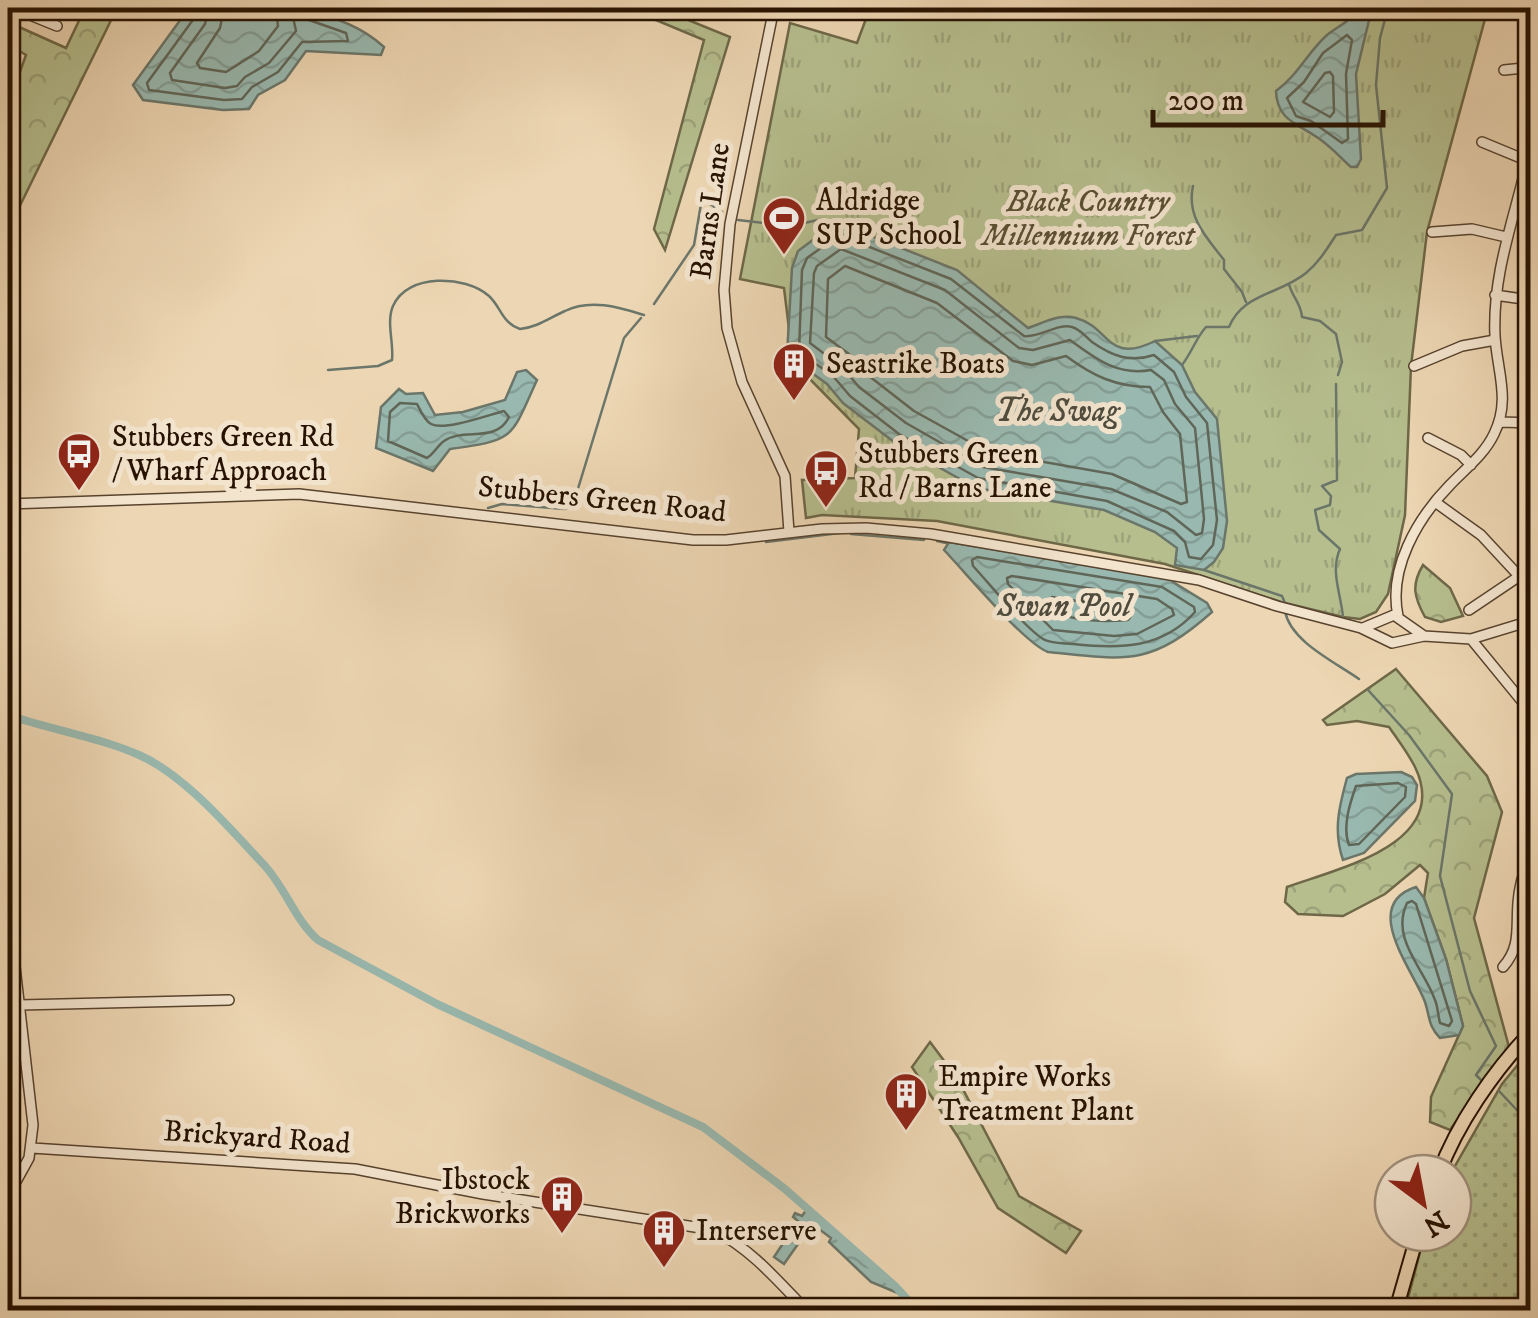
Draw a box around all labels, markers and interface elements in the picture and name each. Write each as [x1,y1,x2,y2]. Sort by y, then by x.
scale bar [1153,65,1383,127]
text: 200 m [1168,83,1244,120]
street label: Barns Lane [683,140,739,282]
place label: Aldridge SUP School [816,183,961,254]
park label: Black Country Millennium Forest [980,184,1196,255]
sports icon: Aldridge SUP School [761,195,807,256]
building icon: Seastrike Boats [771,341,817,402]
place label: Seastrike Boats [826,346,1005,383]
water label: The Swag [995,392,1122,432]
place label: Stubbers Green Rd / Wharf Approach [112,419,334,490]
bus stop icon: Stubbers Green Rd / Wharf Approach [56,431,102,492]
place label: Stubbers Green Rd / Barns Lane [858,436,1051,507]
bus stop icon: Stubbers Green Rd / Barns Lane [803,448,849,509]
street label: Stubbers Green Road [476,469,728,531]
water label: Swan Pool [996,587,1135,627]
place label: Empire Works Treatment Plant [938,1059,1134,1130]
building icon: Empire Works Treatment Plant [883,1071,929,1132]
street label: Brickyard Road [162,1113,352,1163]
north arrow [1373,1153,1473,1253]
place label: Ibstock Brickworks [395,1162,530,1233]
building icon: Ibstock Brickworks [539,1174,585,1235]
text: N [1416,1202,1454,1244]
building icon: Interserve [641,1208,687,1269]
place label: Interserve [696,1213,817,1250]

